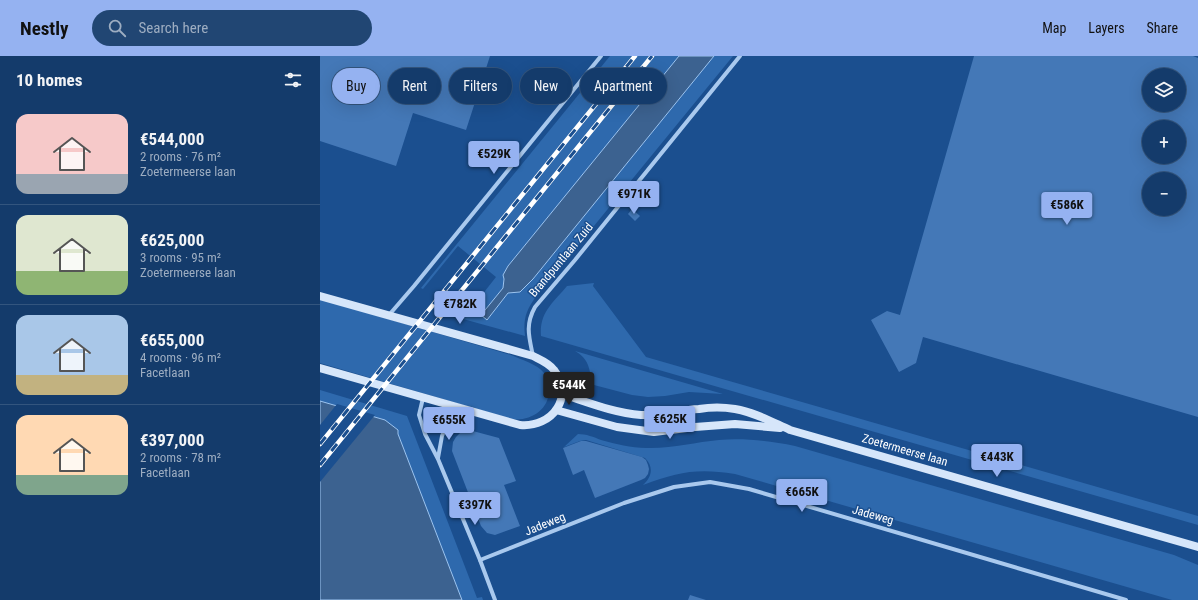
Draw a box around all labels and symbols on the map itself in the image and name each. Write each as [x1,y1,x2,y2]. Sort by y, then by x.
pin: €529K [466,141,522,175]
pin: €971K [606,181,662,215]
pin: €586K [1039,192,1095,226]
street label: Brandpuntlaan Zuid [526,220,596,300]
pin: €782K [432,291,488,325]
pin: €544K [541,372,597,406]
pin: €625K [642,406,698,440]
pin: €655K [421,407,477,441]
street label: Zoetermeerse laan [861,431,950,469]
pin: €443K [969,444,1025,478]
pin: €665K [774,479,830,513]
pin: €397K [447,492,503,526]
street label: Jadeweg [851,502,895,528]
street label: Jadeweg [523,510,567,538]

